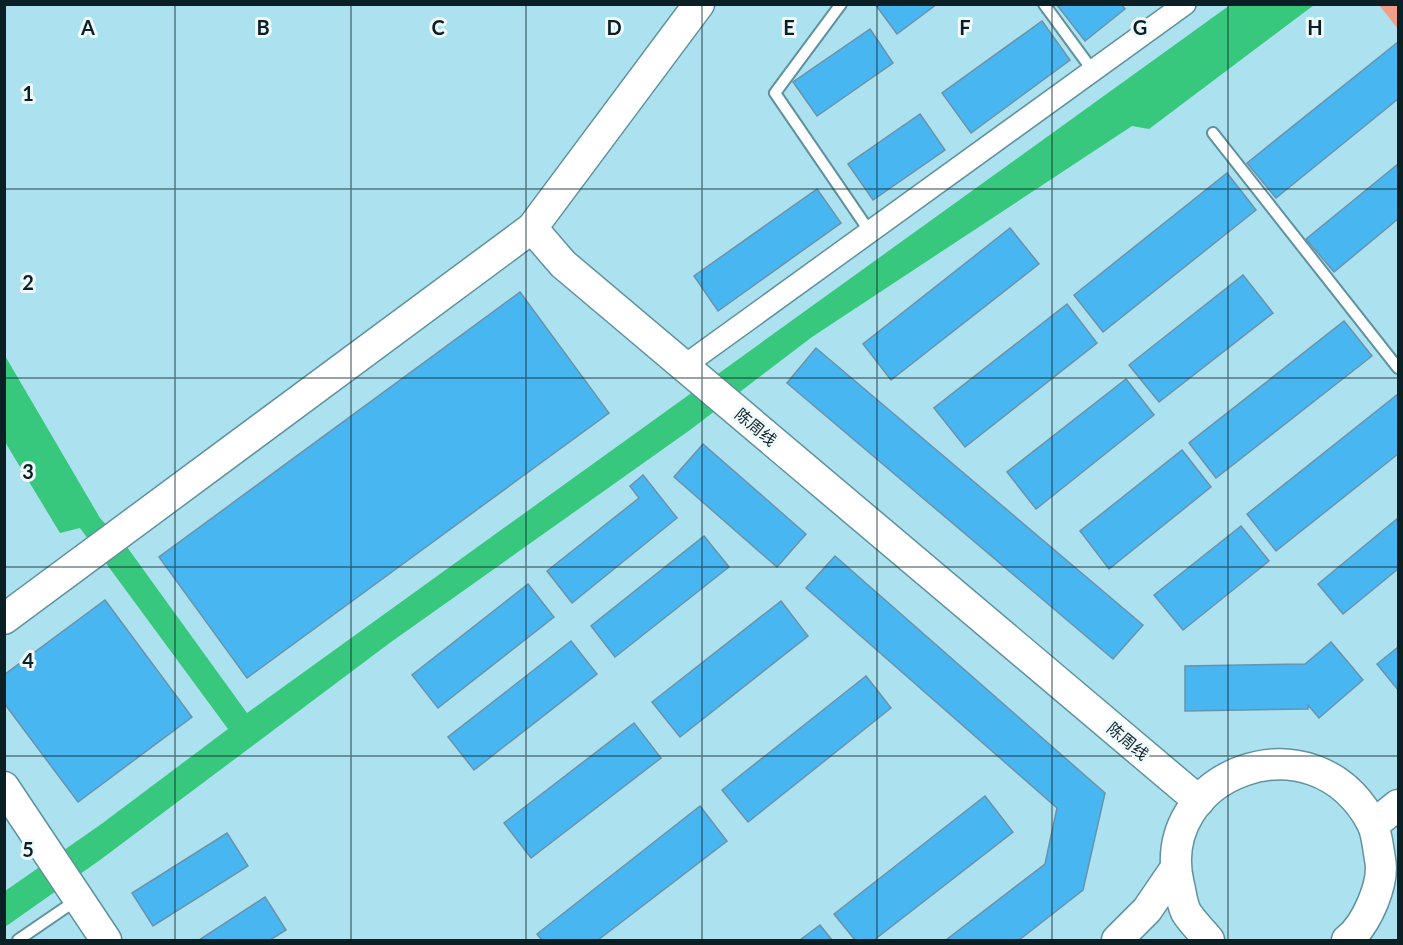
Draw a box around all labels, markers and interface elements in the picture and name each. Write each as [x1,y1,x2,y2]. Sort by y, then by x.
text: A [80,15,95,39]
text: B [256,15,270,39]
text: C [431,15,445,39]
text: D [606,15,622,39]
text: E [783,15,795,39]
text: F [959,15,971,39]
text: G [1133,15,1147,39]
text: H [1307,15,1323,39]
text: 1 [22,81,34,105]
text: 2 [22,270,34,294]
street label: 陈周线 [732,404,781,449]
text: 3 [22,459,34,483]
text: 4 [22,648,34,672]
street label: 陈周线 [1104,718,1153,763]
text: 5 [22,837,34,861]

